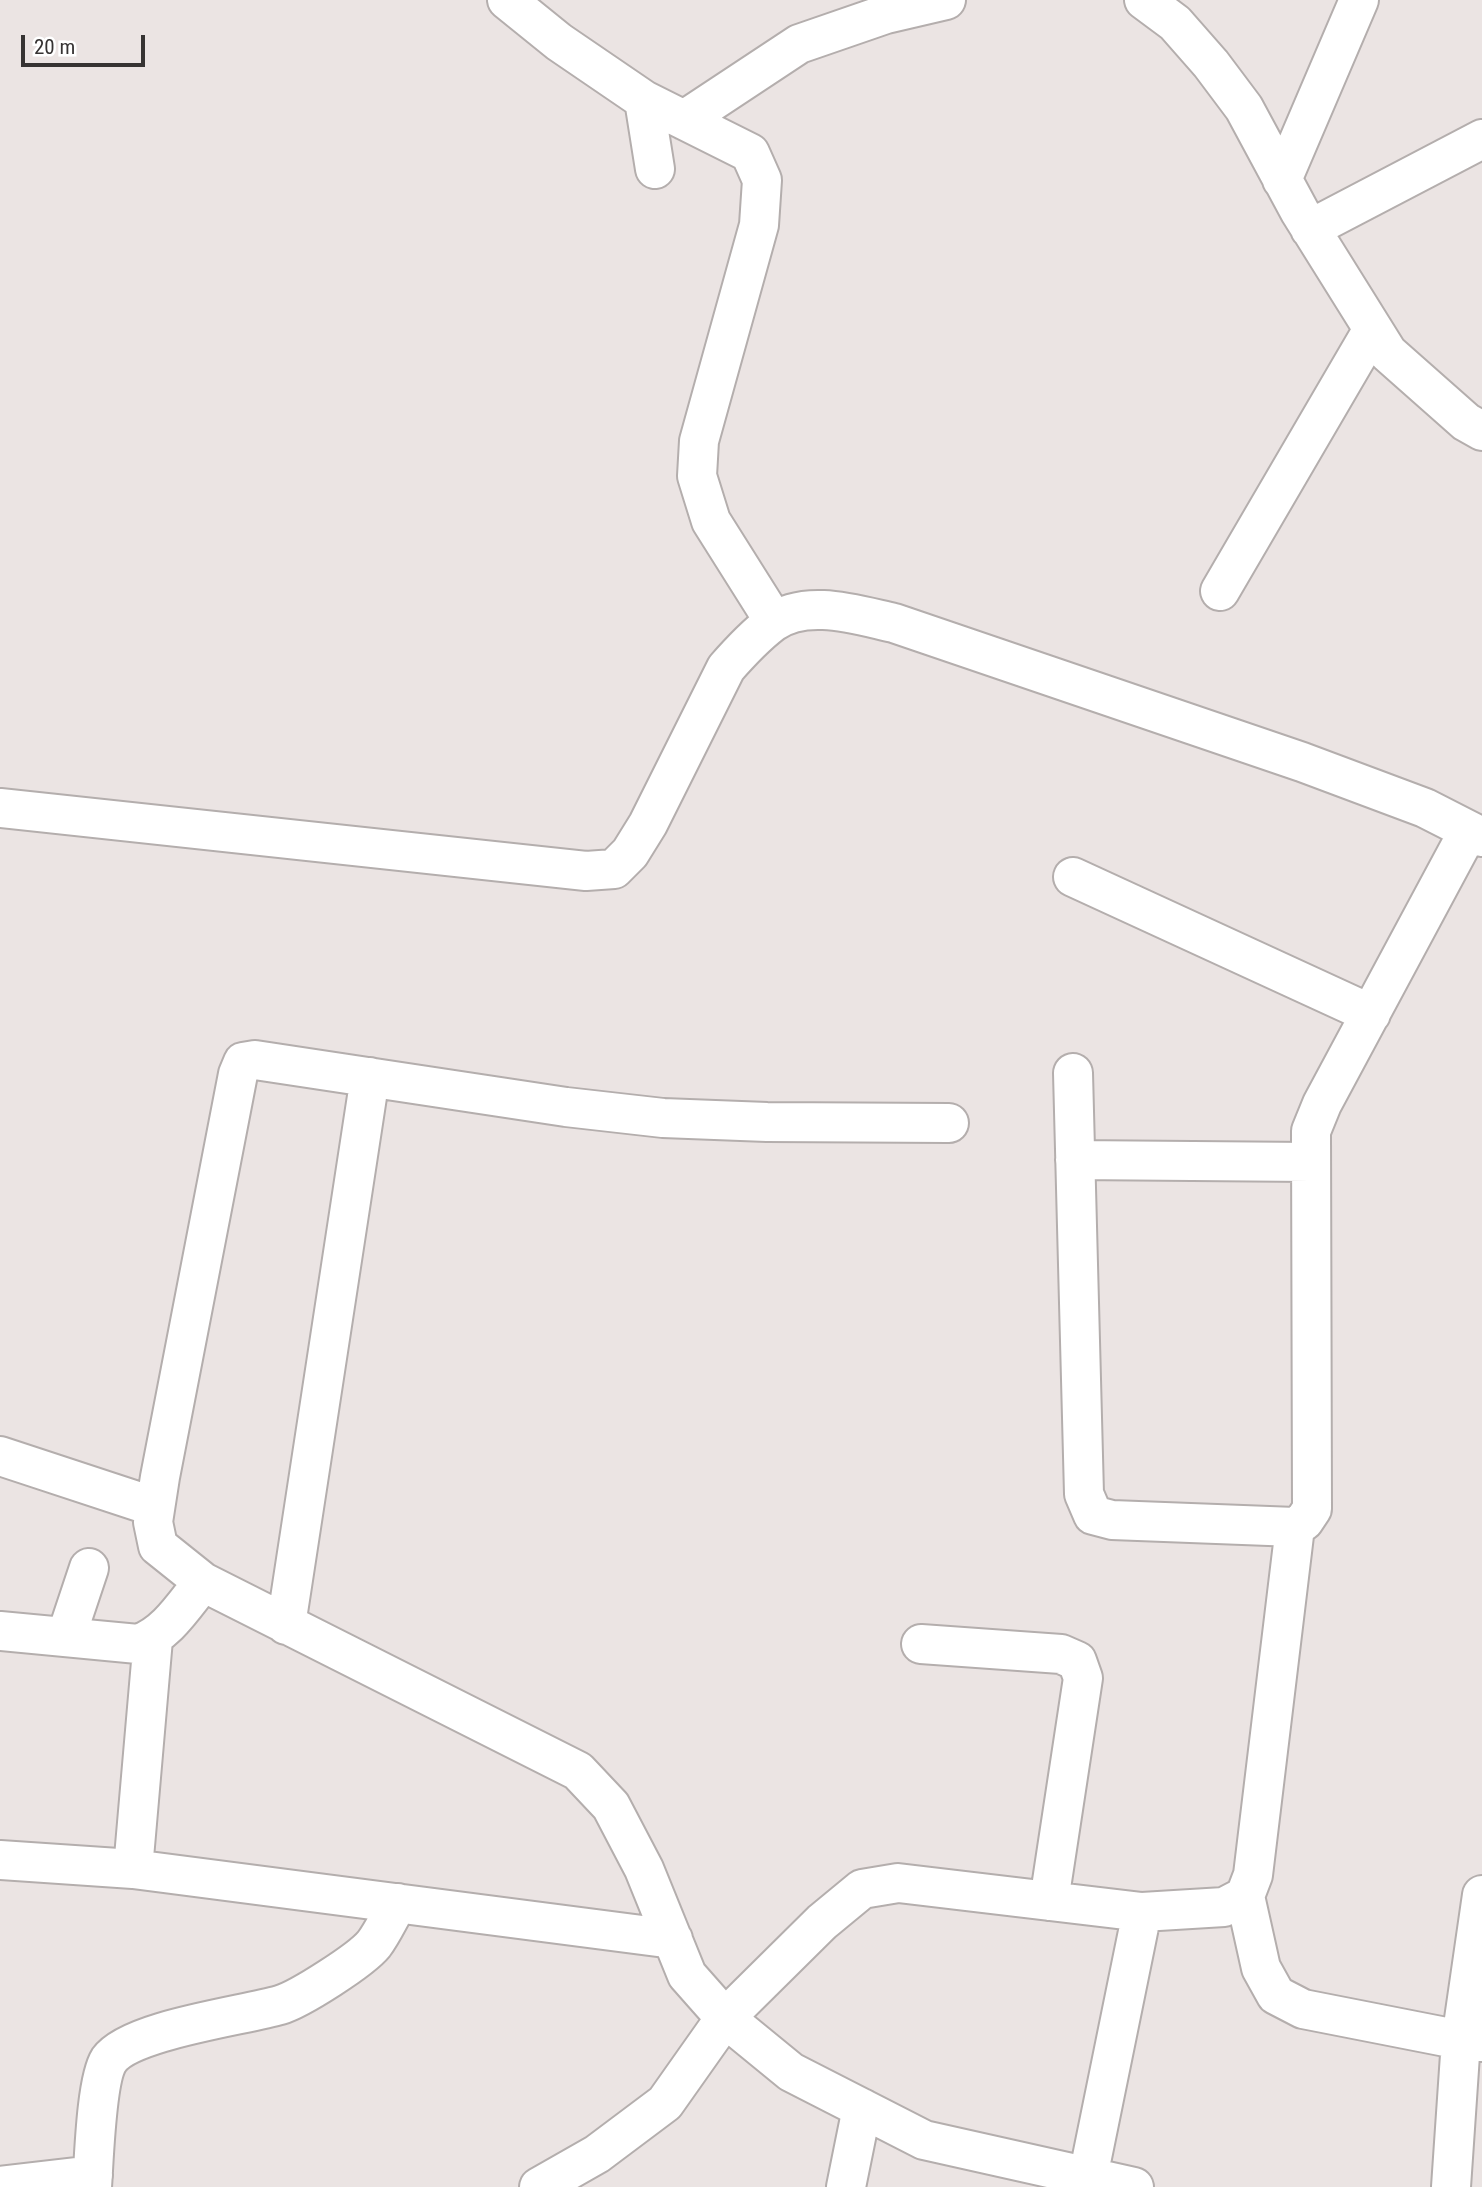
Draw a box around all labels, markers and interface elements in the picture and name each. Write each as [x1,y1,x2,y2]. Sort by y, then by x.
scale bar [24,21,149,65]
text: 20 m [34,35,75,59]

